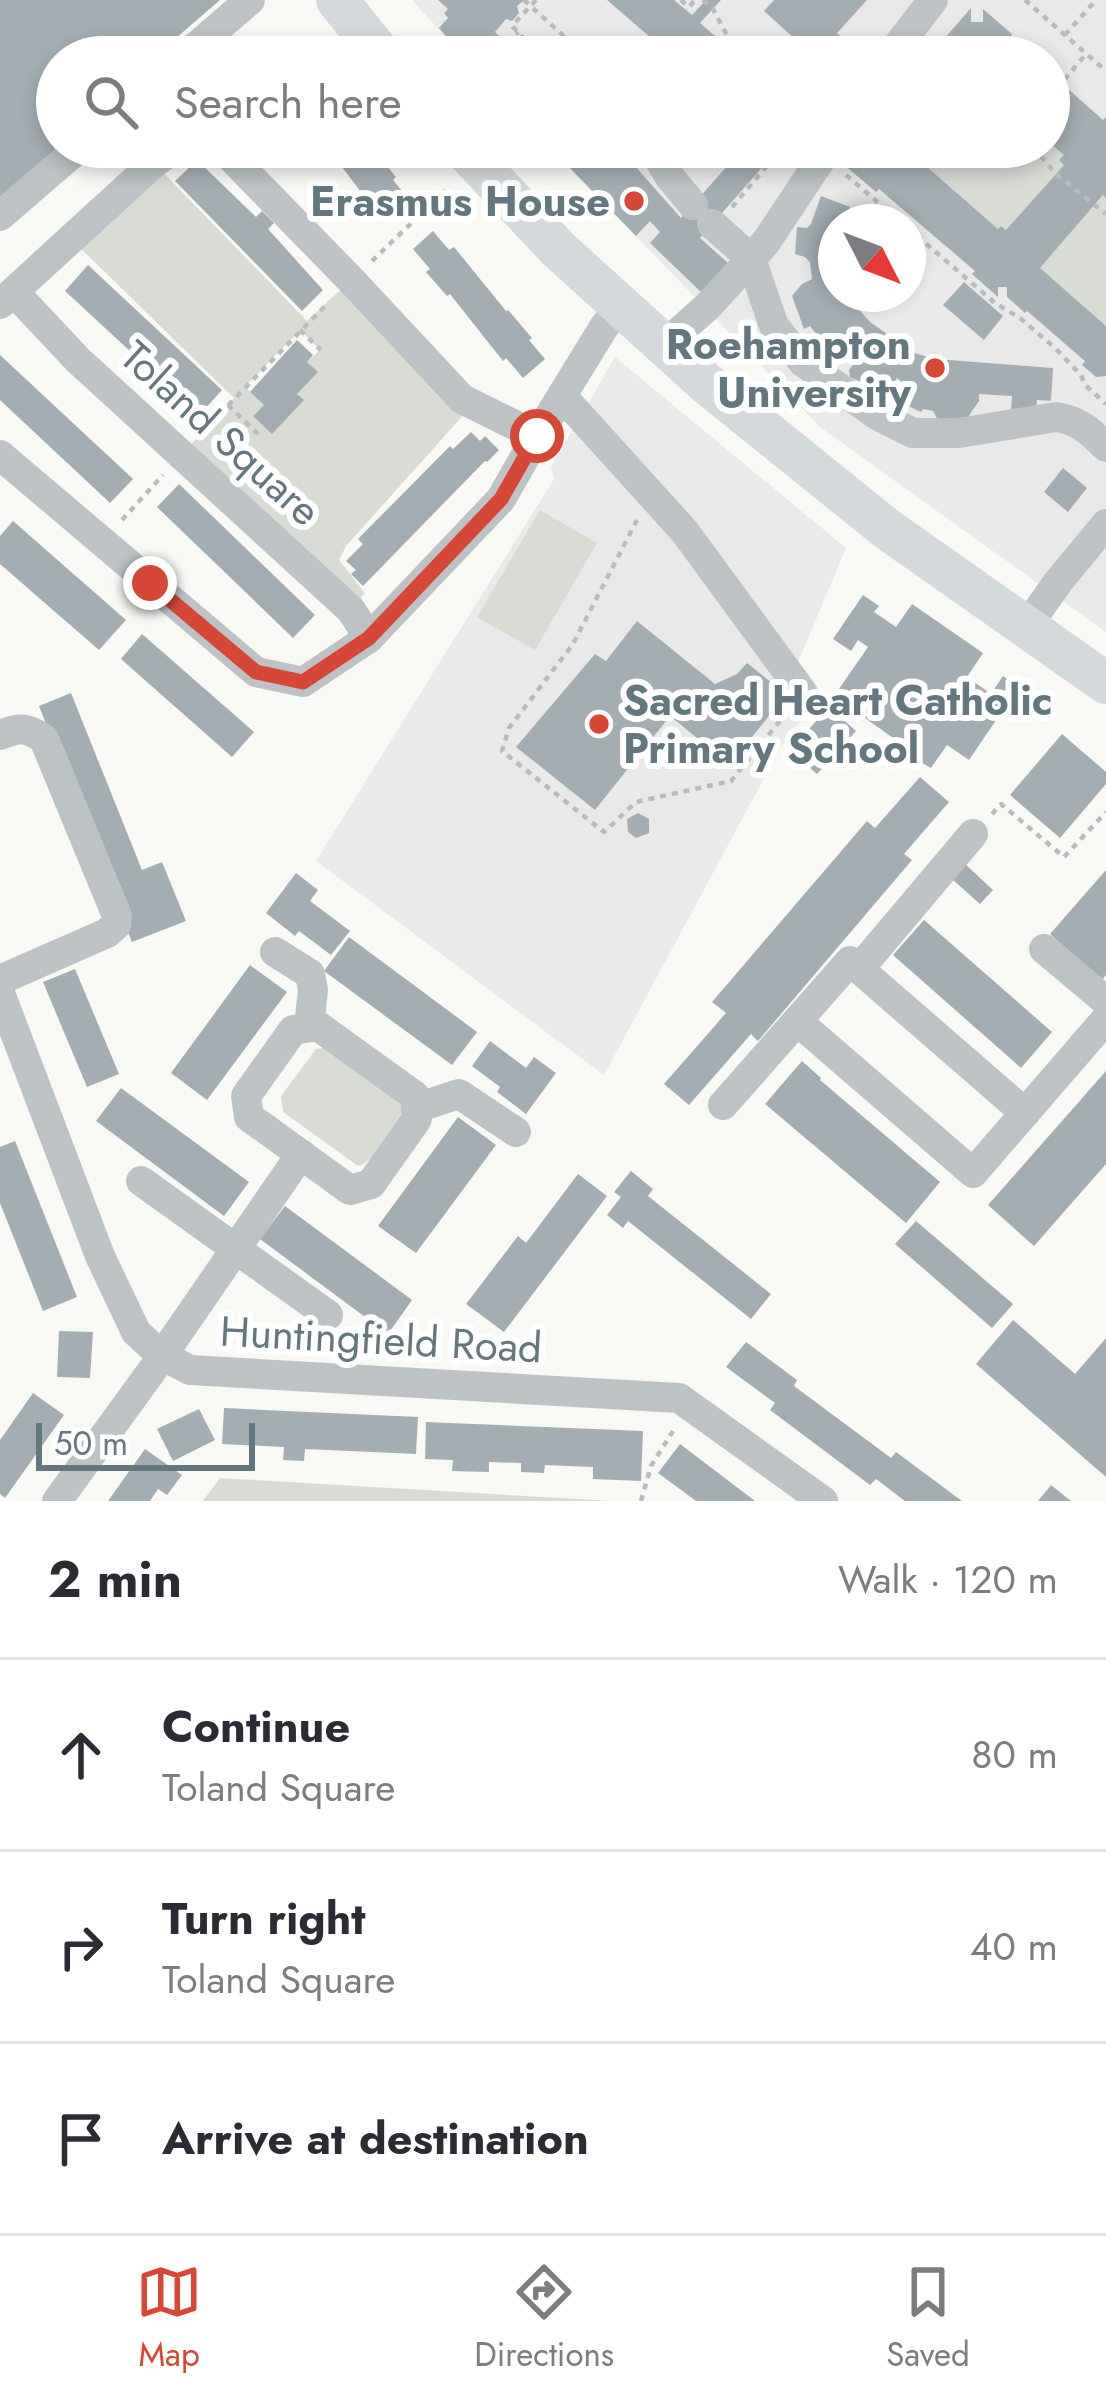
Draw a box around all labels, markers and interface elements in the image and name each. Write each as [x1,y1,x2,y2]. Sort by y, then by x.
search box [36,36,1070,168]
icon: search [78,69,144,135]
text: Search here [174,70,402,135]
place label: Erasmus House [310,171,610,232]
marker: Erasmus House [621,188,647,214]
north arrow [818,204,926,312]
place label: Roehampton University [666,314,912,423]
street label: Toland Square [107,327,334,540]
marker: Roehampton University [922,355,948,381]
route start [510,409,564,463]
route end [123,556,177,610]
place label: Sacred Heart Catholic Primary School [623,670,1053,779]
marker: Sacred Heart Catholic Primary School [586,711,612,737]
street label: Huntingfield Road [218,1301,544,1378]
scale bar [36,1417,255,1470]
text: 50 m [54,1420,128,1467]
text: 2 min [48,1542,182,1616]
text: Walk · 120 m [838,1551,1058,1608]
text: Continue [162,1694,350,1759]
icon: ahead [48,1722,114,1788]
text: 80 m [971,1726,1058,1783]
text: Toland Square [162,1759,395,1816]
text: Turn right [162,1886,366,1951]
icon: right [48,1914,114,1980]
text: 40 m [970,1918,1058,1975]
text: Toland Square [162,1951,395,2008]
icon: arrive [48,2106,114,2172]
text: Arrive at destination [162,2106,589,2171]
tab: Map [136,2259,202,2378]
tab: Directions [474,2259,614,2378]
tab: Saved [886,2259,970,2378]

